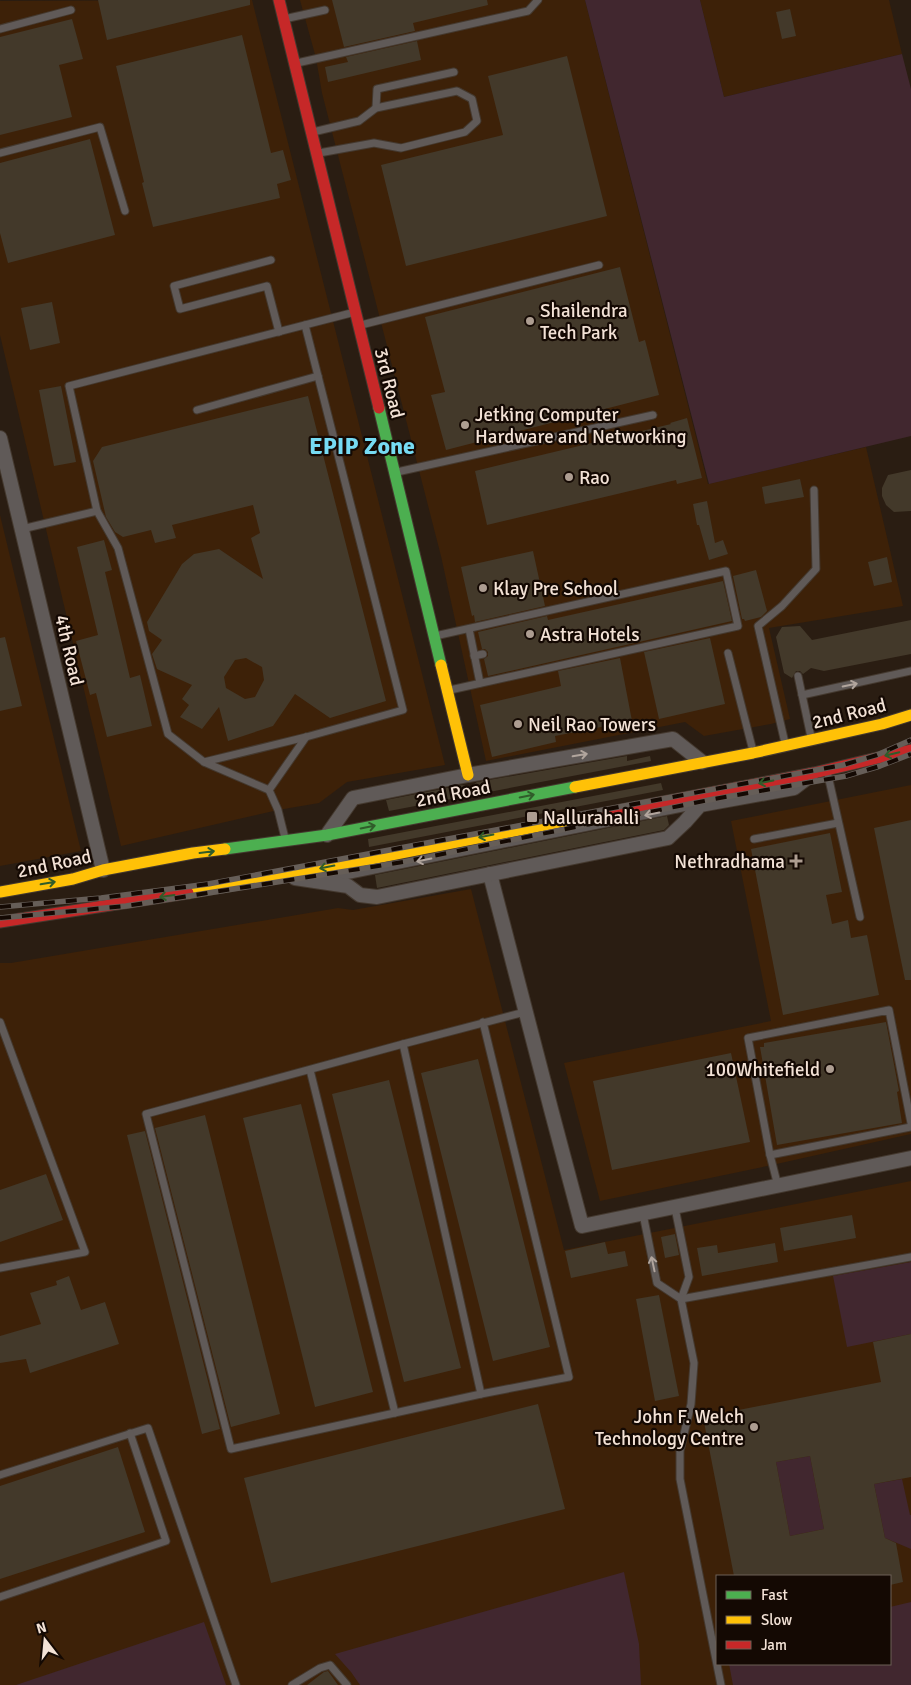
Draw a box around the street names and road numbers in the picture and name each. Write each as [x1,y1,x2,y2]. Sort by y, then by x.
street label: 3rd Road [369,345,409,421]
street label: 4th Road [49,612,89,688]
street label: 2nd Road [810,693,889,735]
street label: 2nd Road [414,775,493,813]
street label: 2nd Road [15,844,94,884]

